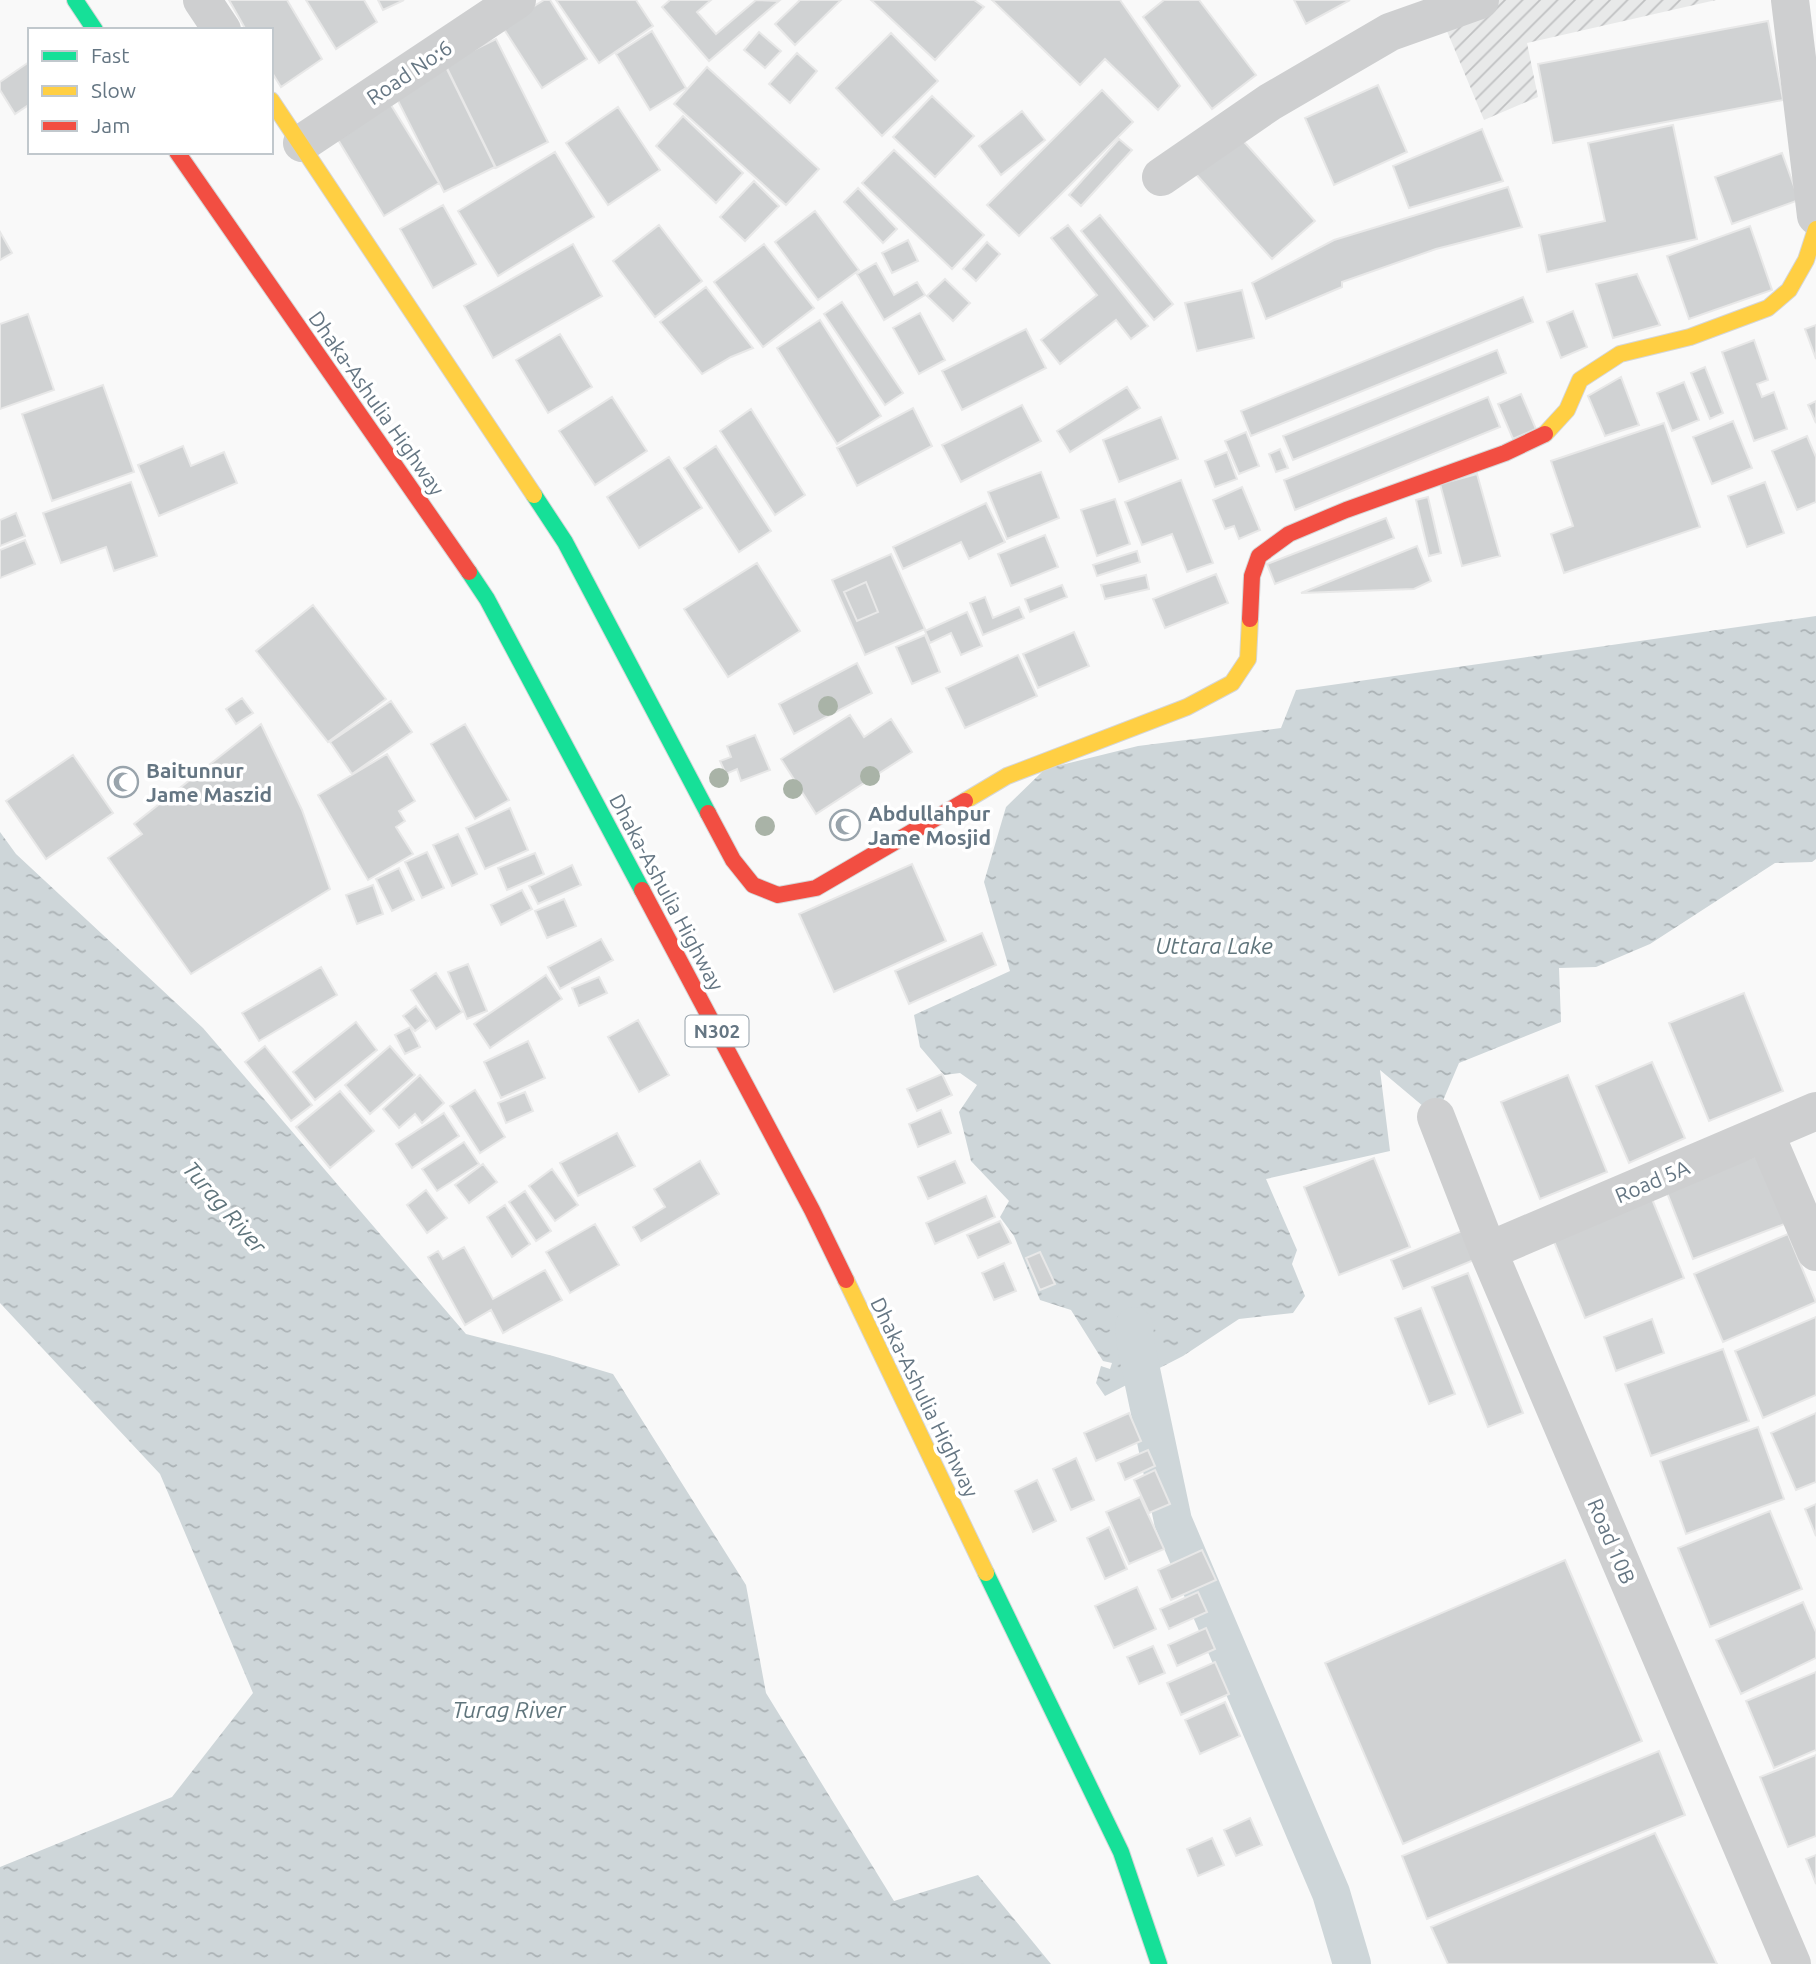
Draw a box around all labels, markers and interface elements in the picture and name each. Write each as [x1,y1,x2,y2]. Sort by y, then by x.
legend [28,28,273,154]
street label: Road No:6 [362,35,456,109]
text: Fast [91,43,129,67]
text: Slow [91,78,136,102]
text: Jam [91,113,130,137]
street label: Dhaka-Ashulia Highway [304,306,450,500]
place label: Baitunnur Jame Maszid [146,758,272,806]
mosque icon: Baitunnur Jame Maszid [106,765,140,799]
street label: Dhaka-Ashulia Highway [605,790,729,994]
place label: Abdullahpur Jame Mosjid [868,801,991,849]
mosque icon: Abdullahpur Jame Mosjid [828,808,862,842]
water label: Uttara Lake [1155,933,1273,958]
road number: N302 [686,1015,748,1046]
street label: Road 5A [1611,1154,1693,1207]
water label: Turag River [178,1156,272,1259]
street label: Dhaka-Ashulia Highway [866,1293,984,1501]
street label: Road 10B [1583,1495,1641,1587]
water label: Turag River [452,1697,567,1722]

